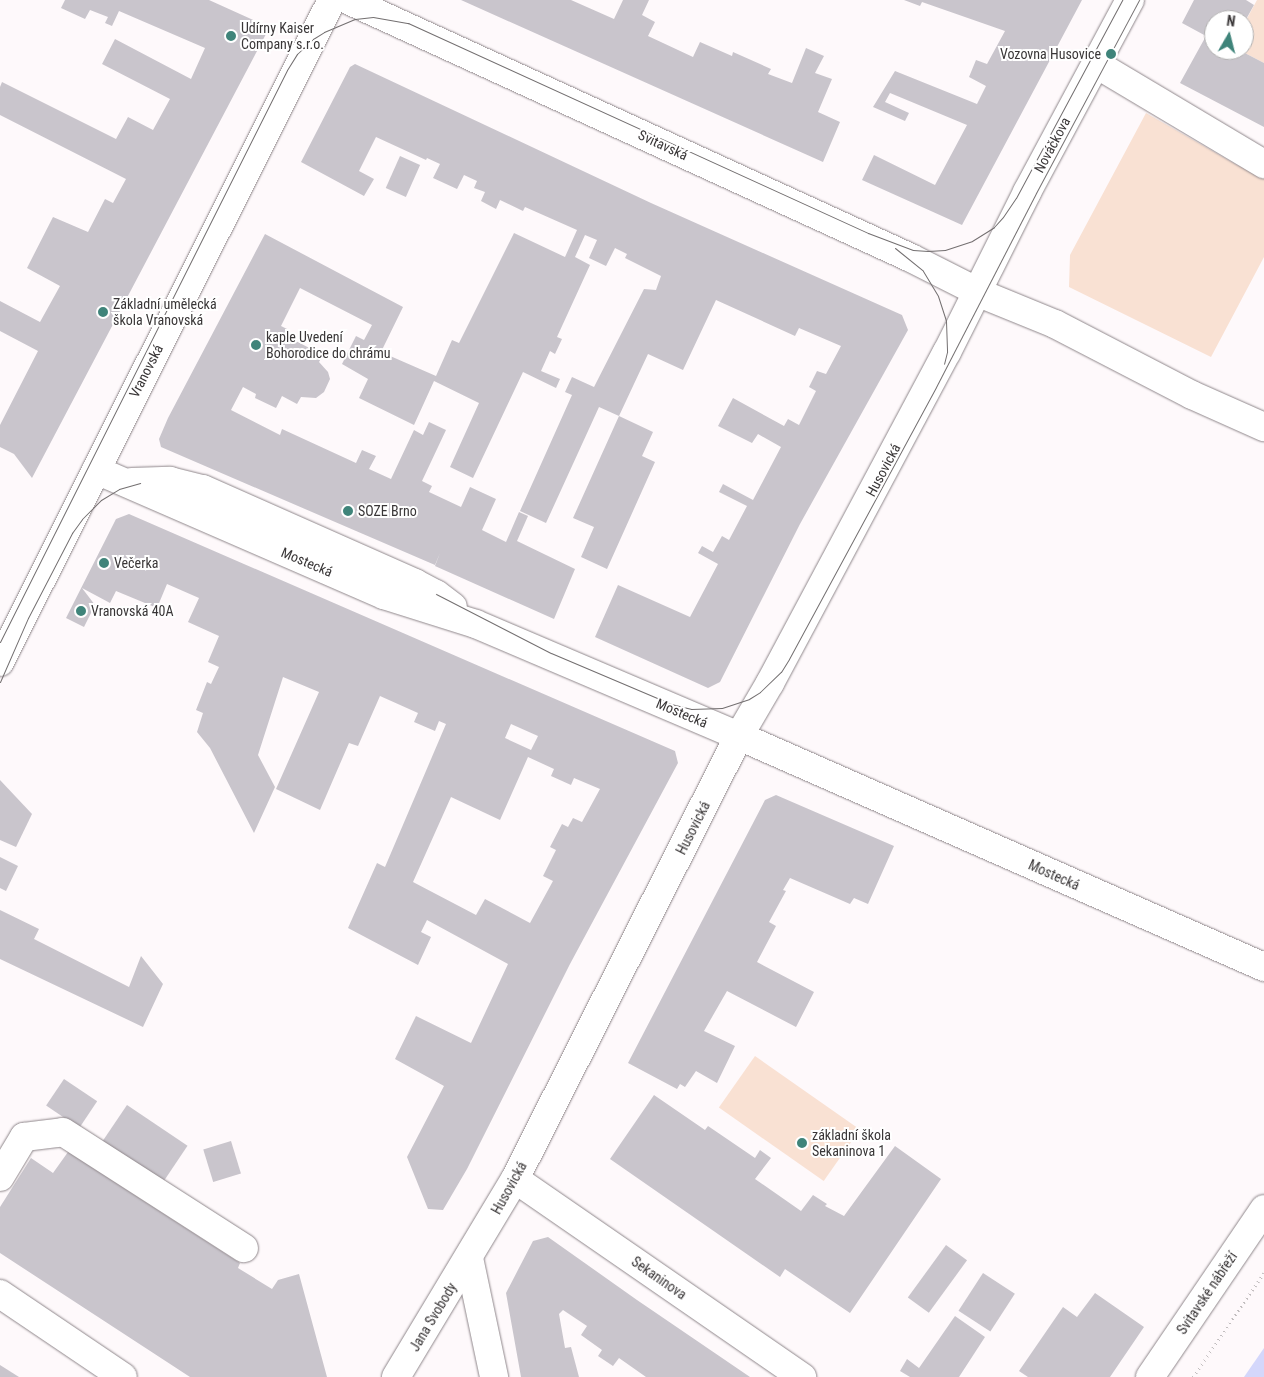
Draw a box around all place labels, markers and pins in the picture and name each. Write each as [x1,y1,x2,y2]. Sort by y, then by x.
place label: Udírny Kaiser Company s.r.o. [241,20,324,52]
marker: Udírny Kaiser Company s.r.o. [225,30,237,42]
place label: Vozovna Husovice [1000,46,1101,62]
marker: Vozovna Husovice [1105,48,1117,60]
place label: Základní umělecká škola Vranovská [113,296,217,328]
marker: Základní umělecká škola Vranovská [97,306,109,318]
place label: kaple Uvedení Bohorodice do chrámu [266,329,390,362]
marker: kaple Uvedení Bohorodice do chrámu [250,339,262,351]
place label: SOZE Brno [358,503,417,519]
marker: SOZE Brno [342,505,354,517]
place label: Večerka [114,555,158,571]
marker: Večerka [98,557,110,569]
place label: Vranovská 40A [91,603,174,619]
marker: Vranovská 40A [75,605,87,617]
place label: základní škola Sekaninova 1 [812,1127,891,1160]
marker: základní škola Sekaninova 1 [796,1137,808,1149]

